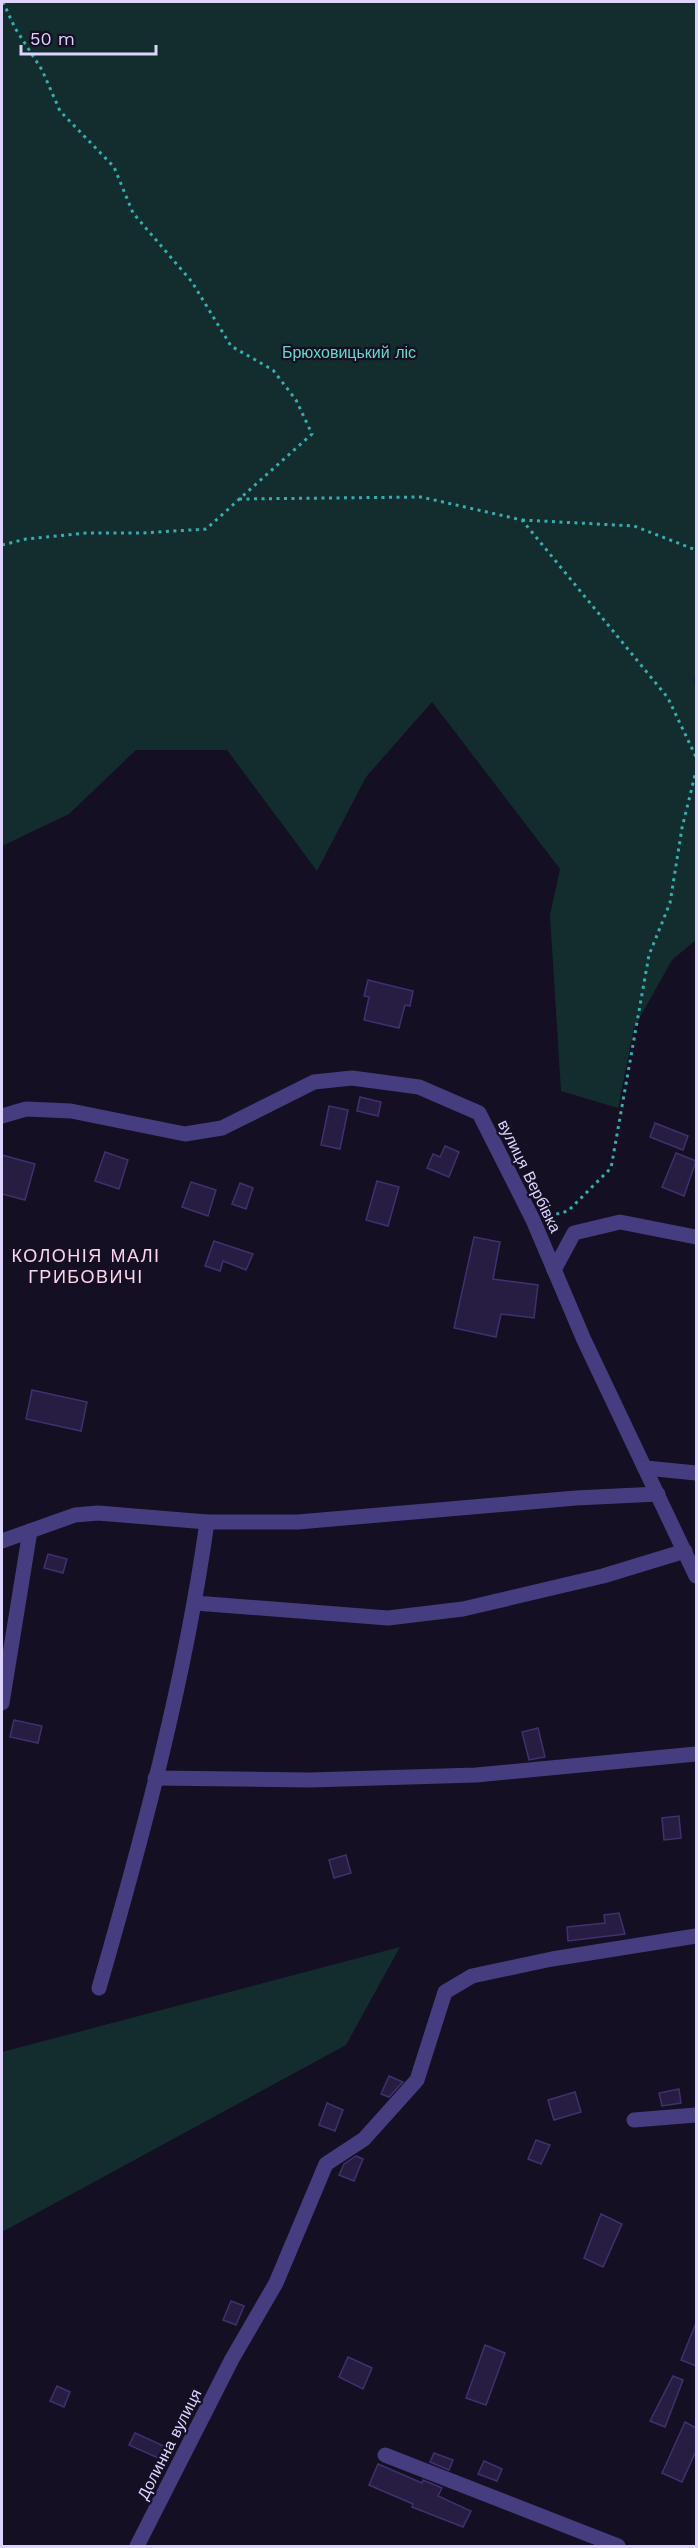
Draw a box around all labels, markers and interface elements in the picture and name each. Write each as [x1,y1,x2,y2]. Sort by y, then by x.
scale bar [21,18,156,56]
text: 50 m [30,28,75,49]
park label: Брюховицький ліс [282,343,416,362]
street label: вулиця Вербівка [494,1117,565,1236]
district label: КОЛОНІЯ МАЛІ ГРИБОВИЧІ [11,1245,161,1287]
street label: Долинна вулиця [133,2386,206,2503]

